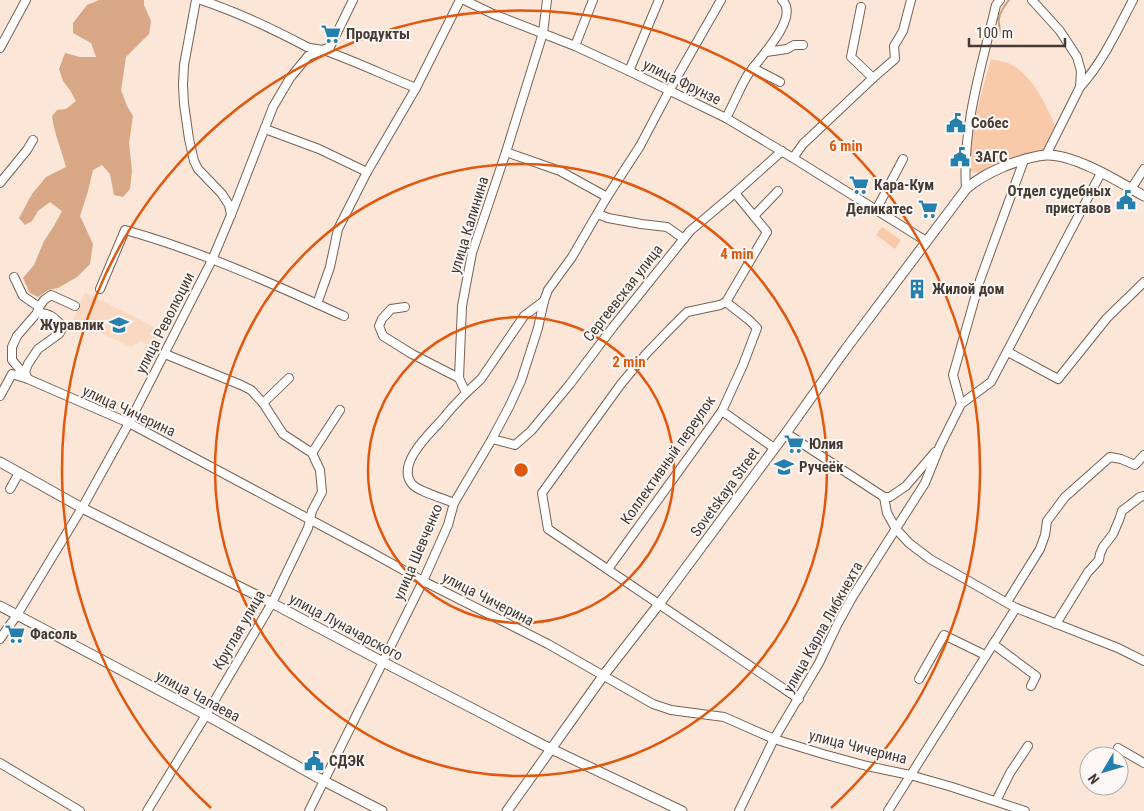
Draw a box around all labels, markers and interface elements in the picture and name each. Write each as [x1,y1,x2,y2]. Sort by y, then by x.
scale bar [969,15,1065,47]
supermarket icon: Продукты [320,23,342,45]
text: 100 m [976,24,1013,42]
place label: Продукты [346,25,410,43]
street label: улица Фрунзе [640,55,724,109]
public building icon: Собес [945,112,967,134]
place label: Собес [971,114,1009,132]
text: 6 min [829,137,863,155]
public building icon: ЗАГС [949,146,971,168]
place label: ЗАГС [975,148,1008,166]
street label: улица Калинина [446,174,492,276]
supermarket icon: Кара-Кум [848,174,870,196]
place label: Кара-Кум [874,176,934,194]
place label: Отдел судебных приставов [1008,182,1111,217]
public building icon: Отдел судебных приставов [1115,189,1137,211]
supermarket icon: Деликатес [917,198,939,220]
place label: Деликатес [846,200,913,218]
street label: Сергеевская улица [580,241,666,345]
text: 4 min [720,245,754,263]
street label: улица Революции [132,269,198,377]
building icon: Жилой дом [906,278,928,300]
place label: Жилой дом [932,280,1005,298]
school or university icon: Журавлик [108,314,130,336]
place label: Журавлик [40,316,104,334]
text: 2 min [612,353,646,371]
street label: улица Чичерина [80,382,178,440]
street label: Коллективный переулок [617,392,719,528]
supermarket icon: Юлия [783,433,805,455]
place label: Юлия [809,435,843,453]
street label: Sovetskaya Street [687,444,763,540]
school or university icon: Ручеёк [773,456,795,478]
place label: Ручеёк [799,458,844,476]
centre of rings [512,461,530,479]
street label: улица Шевченко [390,501,446,603]
street label: улица Карла Либкнехта [780,558,866,696]
street label: улица Чичерина [439,568,537,630]
street label: Круглая улица [209,587,269,673]
street label: улица Луначарского [286,589,406,665]
supermarket icon: Фасоль [4,623,26,645]
place label: Фасоль [30,625,78,643]
street label: улица Чапаева [153,666,243,726]
street label: улица Чичерина [807,726,909,768]
north arrow [1079,746,1129,796]
public building icon: СДЭК [303,750,325,772]
place label: СДЭК [329,752,365,770]
text: N [1085,771,1103,787]

